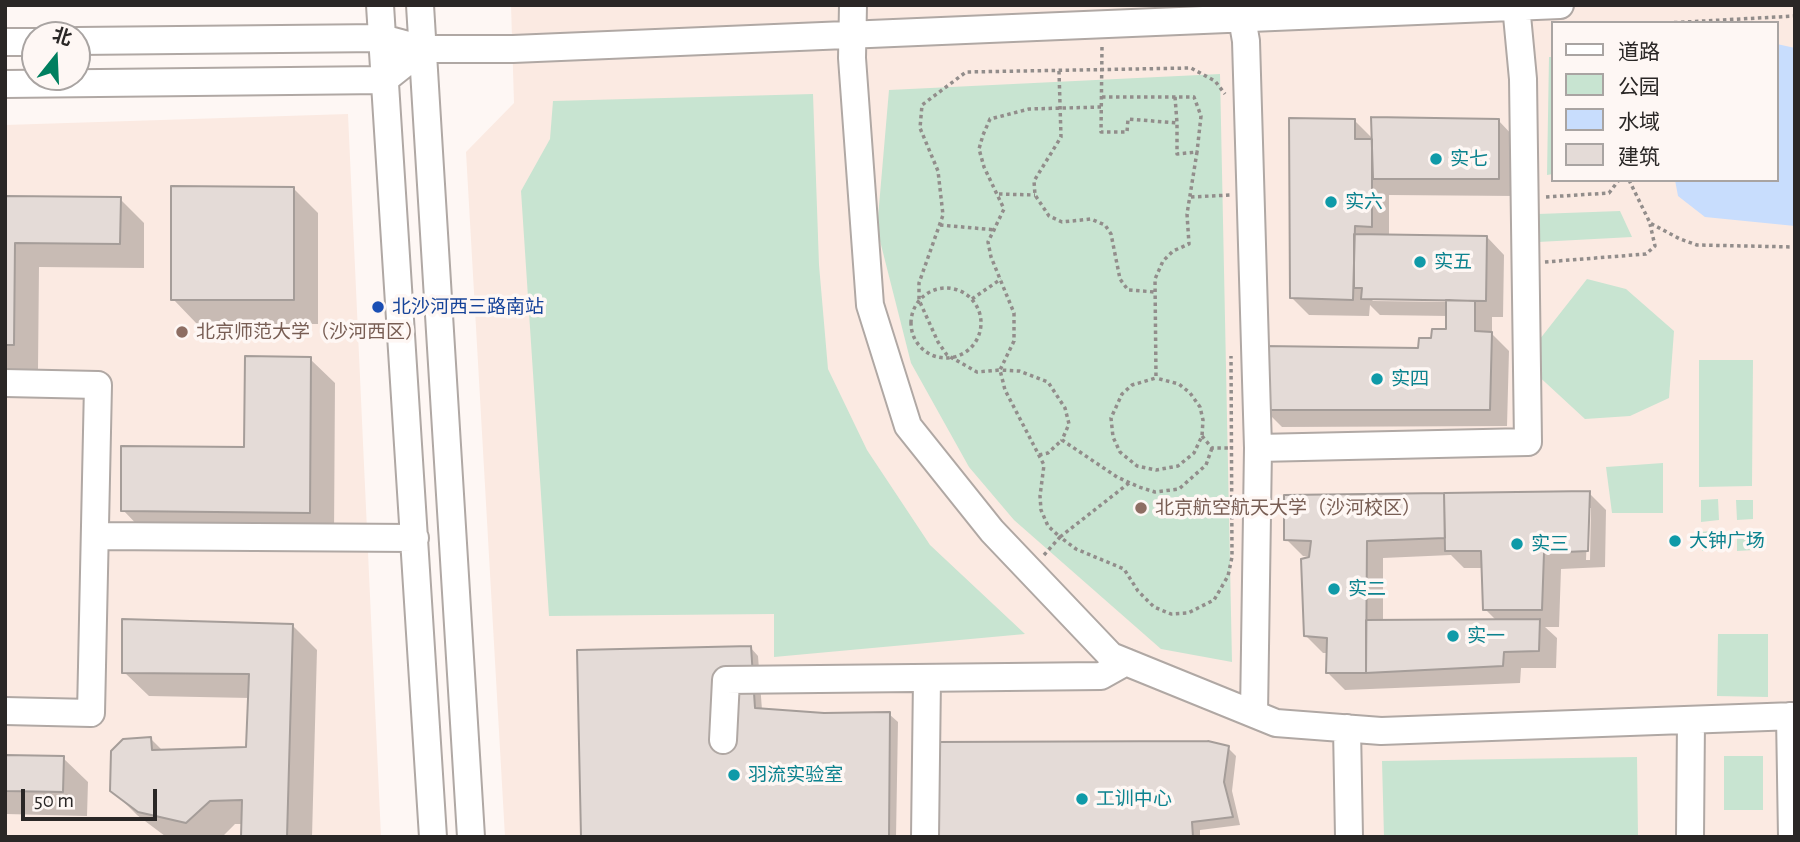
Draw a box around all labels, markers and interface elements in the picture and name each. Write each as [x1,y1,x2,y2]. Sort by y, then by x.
north arrow [21,21,91,91]
legend [1552,21,1779,182]
text: 北 [50,25,74,49]
text: 道路 [1618,42,1660,63]
text: 公园 [1618,77,1660,98]
text: 水域 [1618,112,1660,133]
text: 建筑 [1618,147,1660,168]
place label: 实七 [1450,148,1488,170]
marker: 实七 [1428,151,1444,167]
place label: 实六 [1345,191,1383,213]
marker: 实六 [1323,194,1339,210]
place label: 实五 [1434,251,1472,273]
marker: 实五 [1412,254,1428,270]
place label: 北沙河西三路南站 [392,296,544,318]
marker: 北沙河西三路南站 [370,299,386,315]
place label: 北京师范大学（沙河西区） [196,321,424,343]
marker: 北京师范大学（沙河西区） [174,324,190,340]
place label: 实四 [1391,368,1429,390]
marker: 实四 [1369,371,1385,387]
place label: 北京航空航天大学（沙河校区） [1155,497,1421,519]
marker: 北京航空航天大学（沙河校区） [1133,500,1149,516]
place label: 大钟广场 [1689,530,1765,552]
place label: 实三 [1531,533,1569,555]
marker: 大钟广场 [1667,533,1683,549]
marker: 实三 [1509,536,1525,552]
place label: 实二 [1348,578,1386,600]
marker: 实二 [1326,581,1342,597]
place label: 实一 [1467,625,1505,647]
marker: 实一 [1445,628,1461,644]
place label: 羽流实验室 [748,764,843,786]
marker: 羽流实验室 [726,767,742,783]
scale bar [24,776,161,820]
place label: 工训中心 [1096,788,1172,810]
text: 50 m [34,790,74,811]
marker: 工训中心 [1074,791,1090,807]

